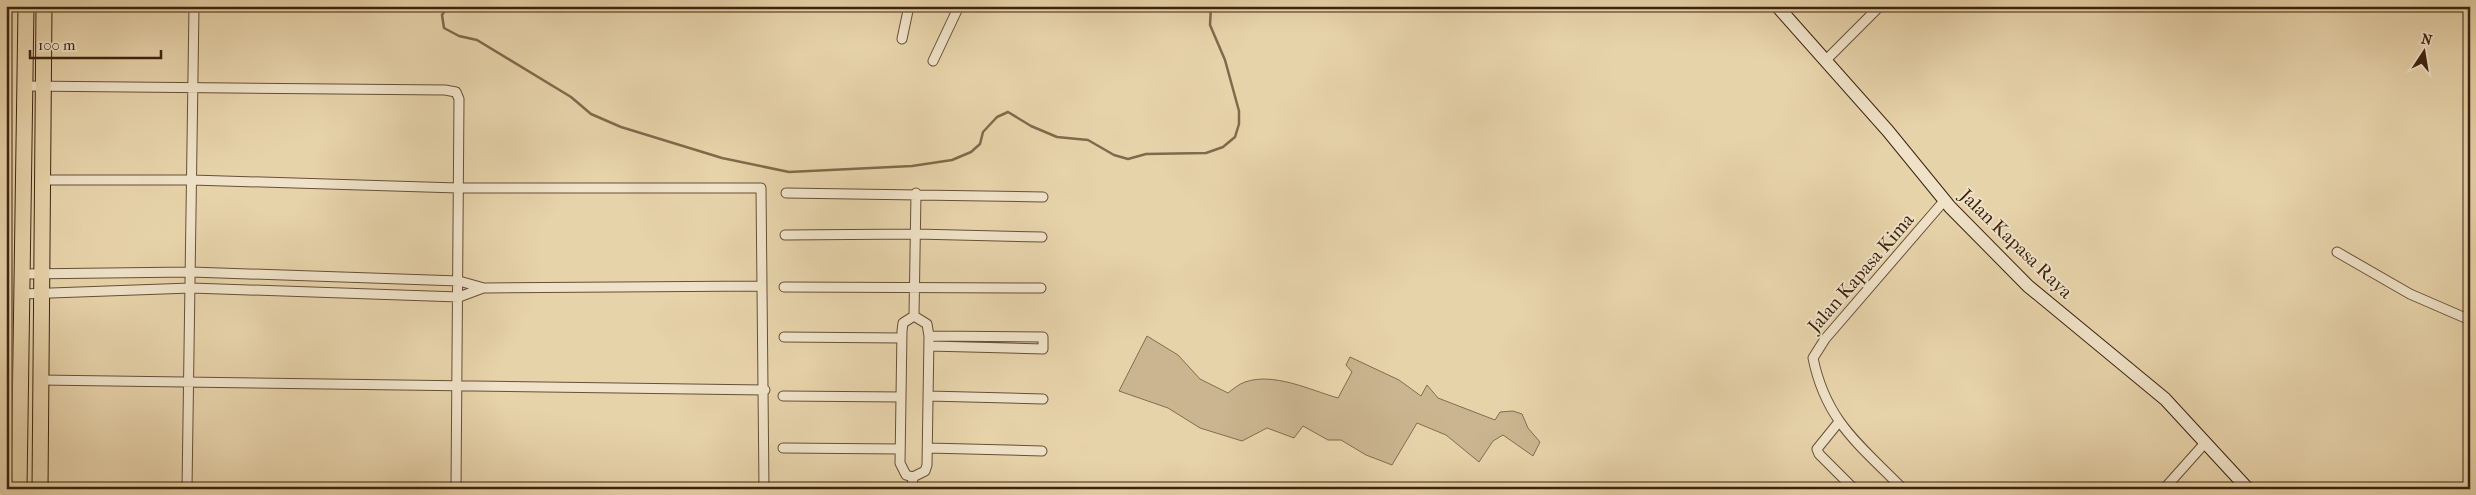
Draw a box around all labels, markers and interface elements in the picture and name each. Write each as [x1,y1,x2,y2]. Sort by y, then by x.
scale bar [30,28,161,60]
north arrow [2398,28,2448,78]
text: N [2420,30,2434,49]
text: 100 m [38,36,76,54]
street label: Jalan Kapasa Raya [1954,183,2077,303]
street label: Jalan Kapasa Kima [1802,209,1919,339]

